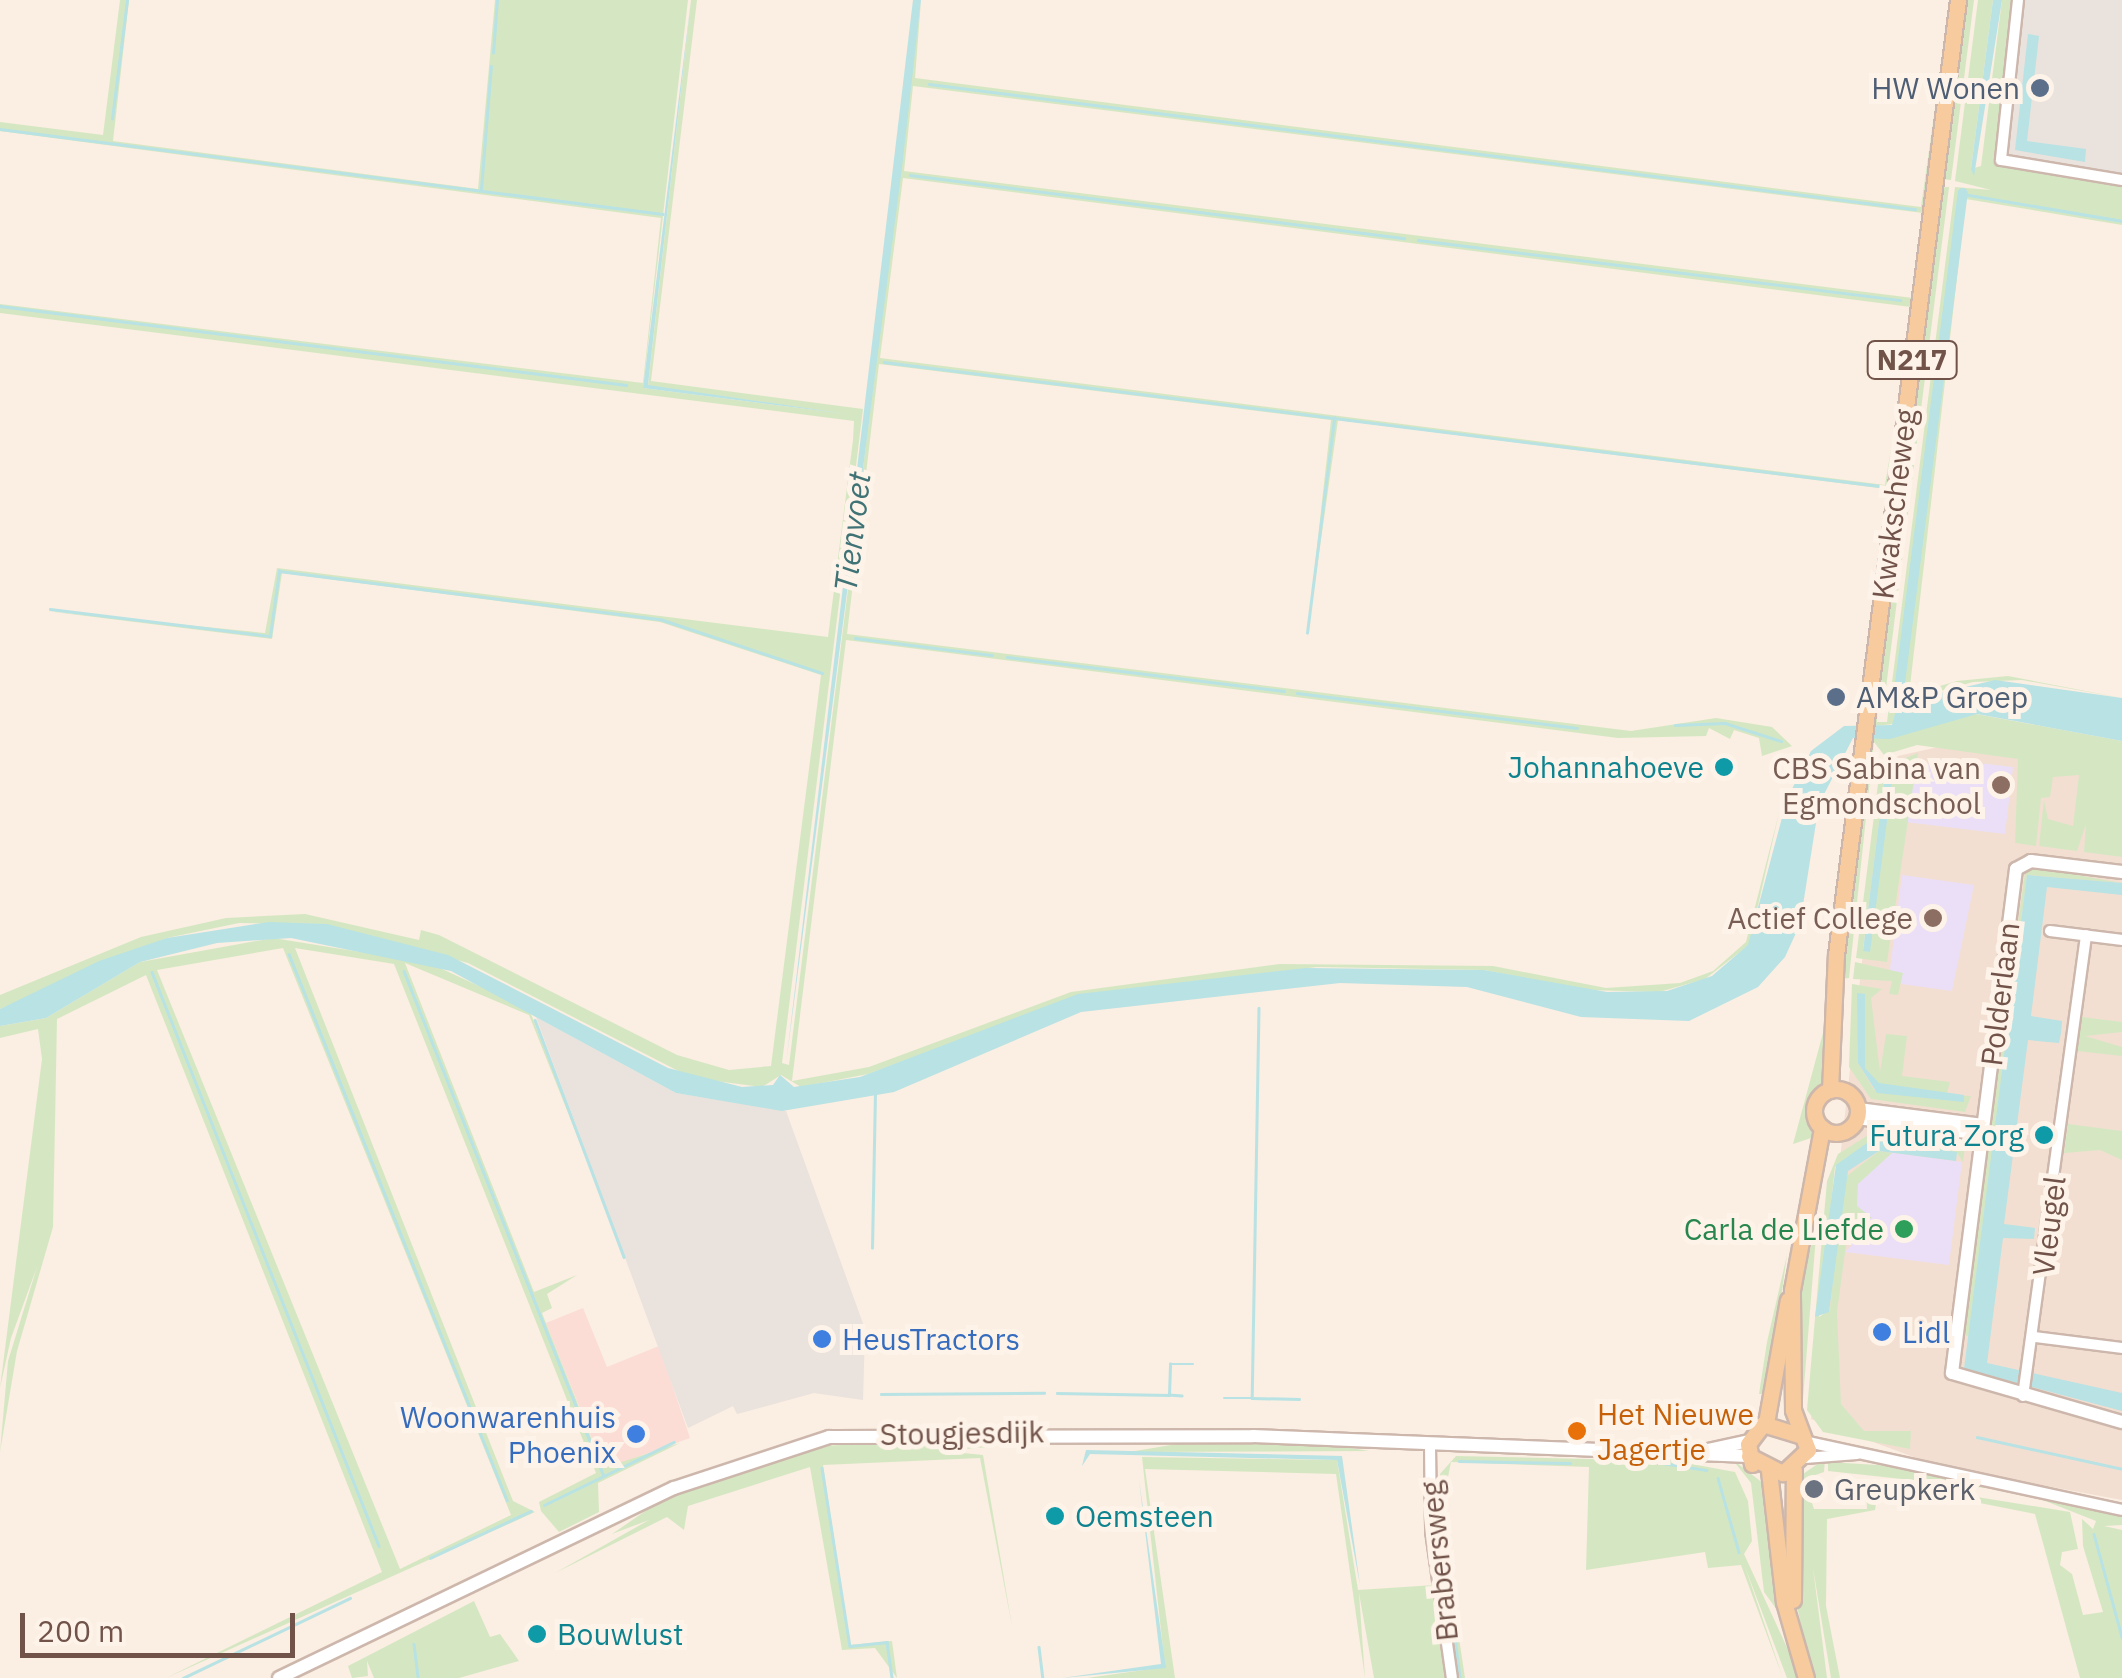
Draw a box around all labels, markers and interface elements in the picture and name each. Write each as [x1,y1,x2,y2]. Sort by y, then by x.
place label: HW Wonen [1871,70,2020,106]
marker: HW Wonen [2029,77,2051,99]
road number: N217 [1864,337,1960,383]
street label: Kwakscheweg [1864,407,1924,601]
water label: Tienvoet [826,470,878,594]
place label: AM&P Groep [1856,679,2028,715]
marker: AM&P Groep [1825,686,1847,708]
place label: Johannahoeve [1508,749,1704,785]
place label: CBS Sabina van Egmondschool [1772,750,1981,820]
marker: Johannahoeve [1713,756,1735,778]
marker: CBS Sabina van Egmondschool [1990,774,2012,796]
place label: Actief College [1727,900,1913,936]
marker: Actief College [1922,907,1944,929]
street label: Polderlaan [1973,920,2027,1068]
place label: Futura Zorg [1869,1117,2024,1153]
marker: Futura Zorg [2033,1124,2055,1146]
street label: Vleugel [2025,1174,2073,1278]
place label: Carla de Liefde [1684,1211,1884,1247]
marker: Carla de Liefde [1893,1218,1915,1240]
place label: Lidl [1902,1314,1950,1350]
place label: HeusTractors [842,1321,1020,1357]
marker: Lidl [1871,1321,1893,1343]
marker: HeusTractors [811,1328,833,1350]
place label: Het Nieuwe Jagertje [1597,1396,1754,1466]
place label: Woonwarenhuis Phoenix [400,1399,616,1470]
street label: Stougjesdijk [879,1414,1045,1452]
marker: Het Nieuwe Jagertje [1566,1420,1588,1442]
marker: Woonwarenhuis Phoenix [625,1423,647,1445]
place label: Greupkerk [1834,1471,1975,1507]
marker: Greupkerk [1803,1478,1825,1500]
street label: Brabersweg [1413,1479,1465,1643]
place label: Oemsteen [1075,1498,1214,1534]
marker: Oemsteen [1044,1505,1066,1527]
scale bar [25,1593,300,1655]
text: 200 m [37,1611,124,1650]
place label: Bouwlust [557,1616,684,1652]
marker: Bouwlust [526,1623,548,1645]

